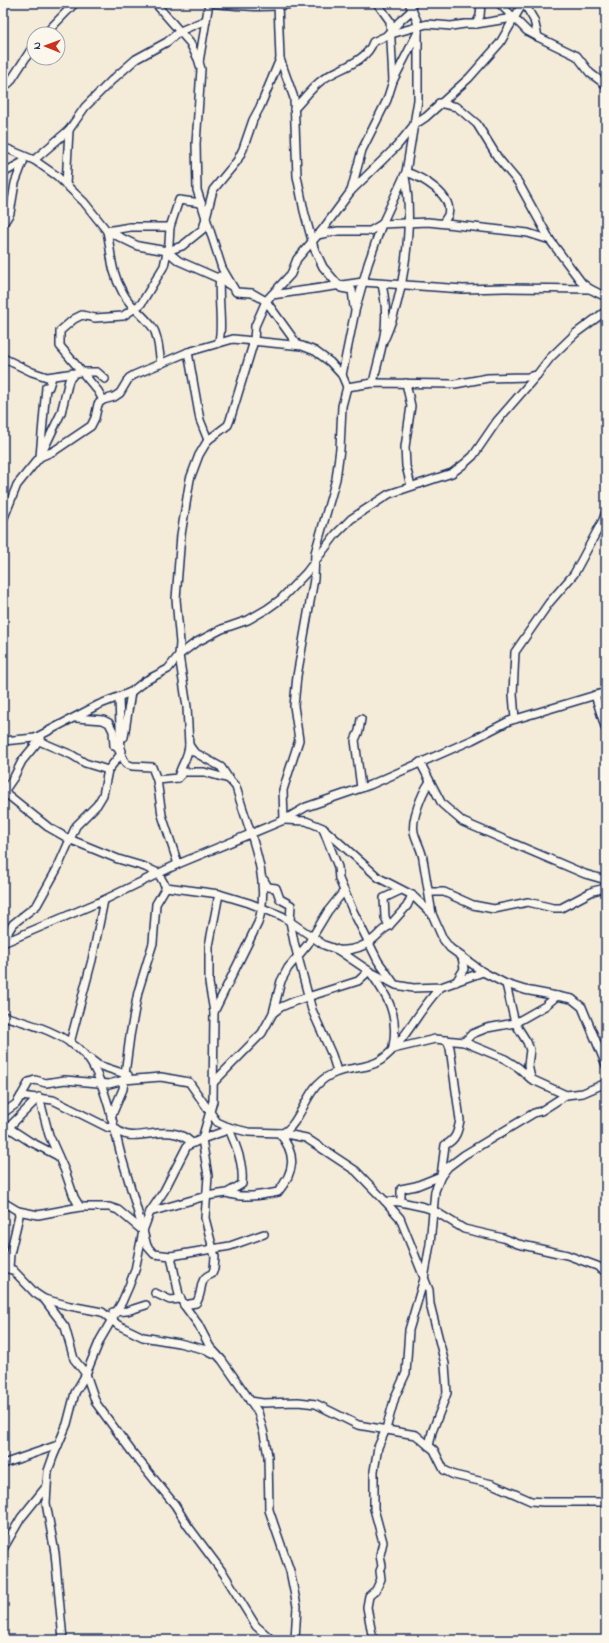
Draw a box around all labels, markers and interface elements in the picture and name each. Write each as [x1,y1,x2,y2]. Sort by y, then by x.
north arrow [26,26,66,66]
text: N [29,42,45,50]

